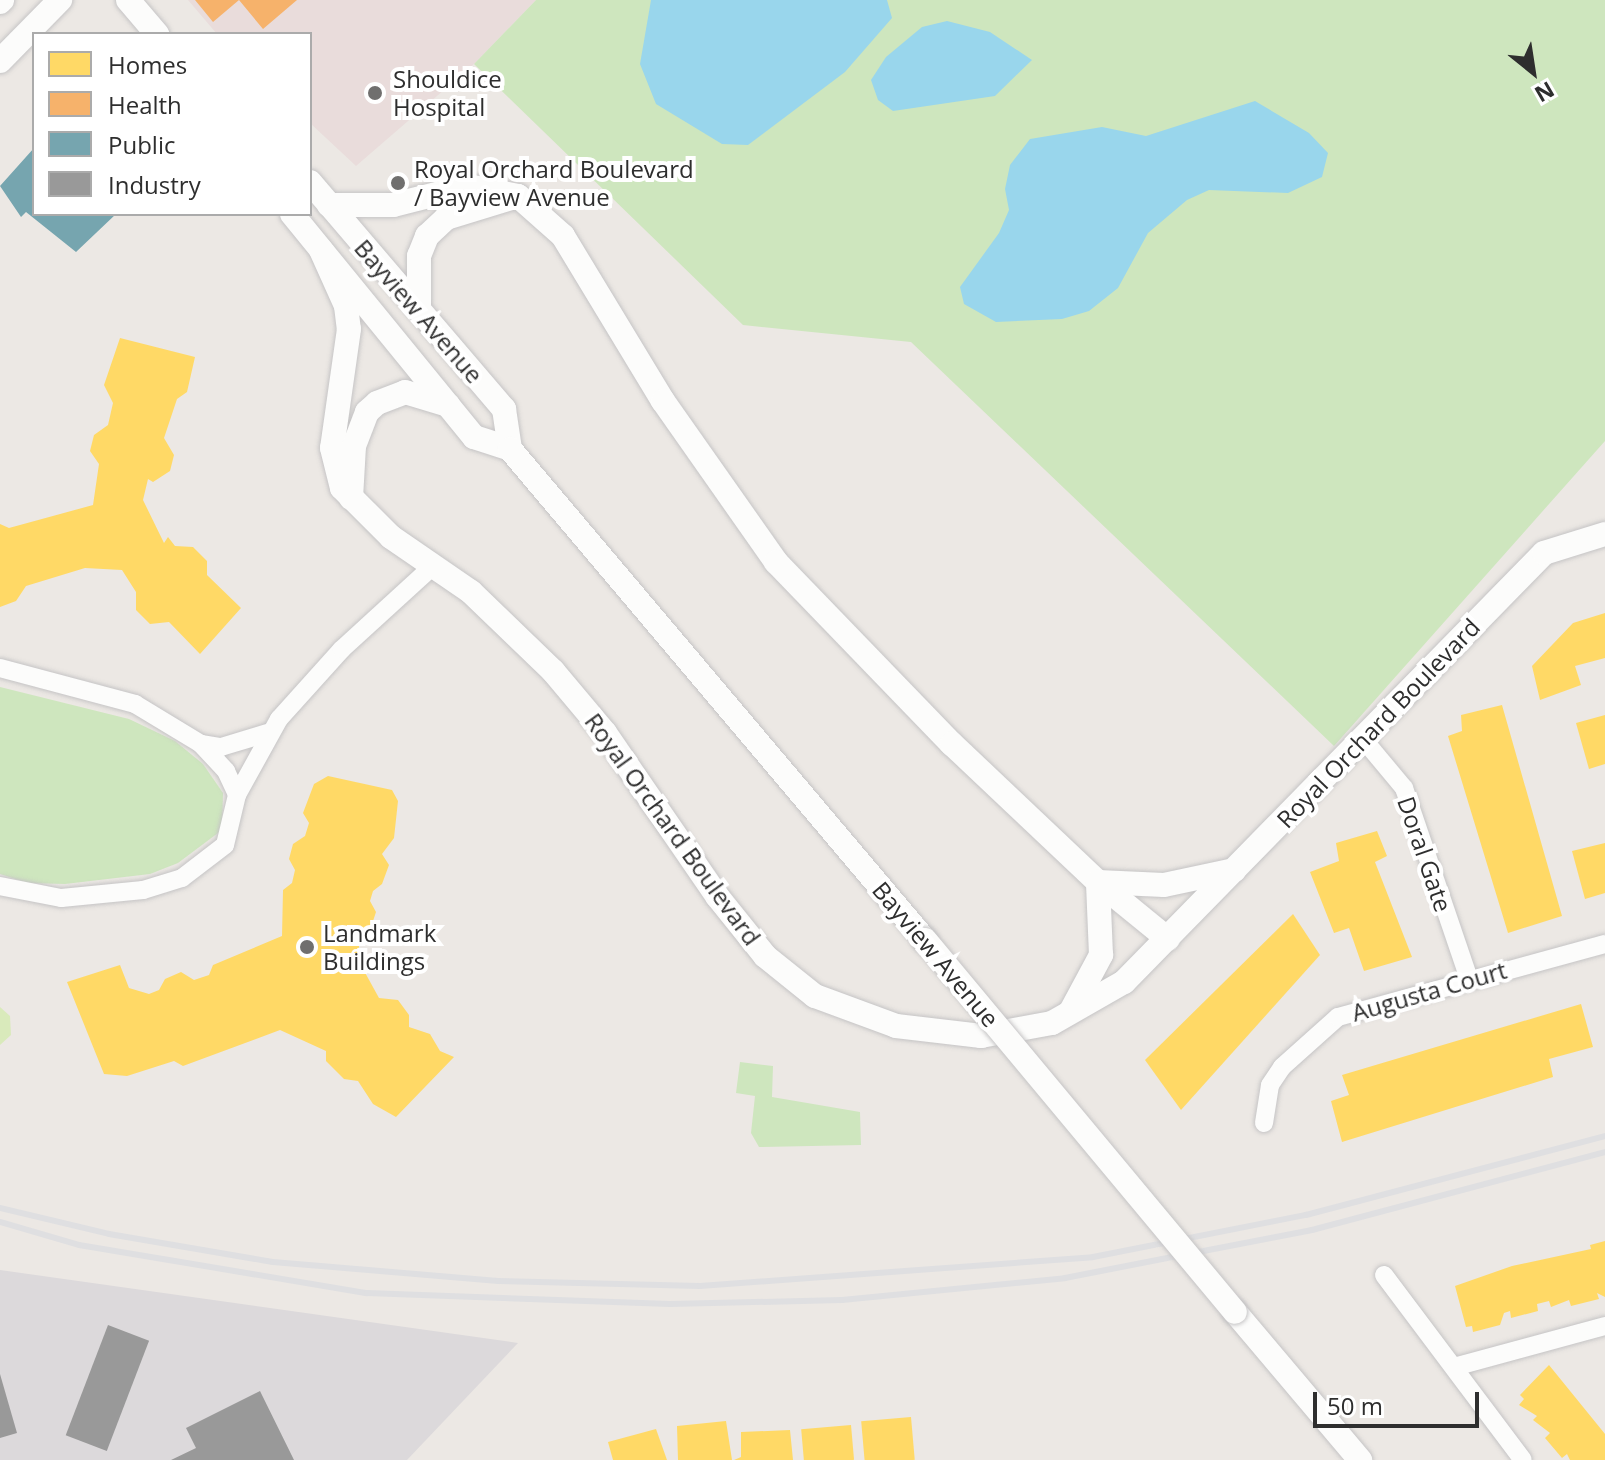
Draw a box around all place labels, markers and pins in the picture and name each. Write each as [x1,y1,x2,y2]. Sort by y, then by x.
place label: Shouldice Hospital [393,65,502,121]
marker: Shouldice Hospital [364,82,386,104]
place label: Royal Orchard Boulevard / Bayview Avenue [414,155,694,211]
marker: Royal Orchard Boulevard / Bayview Avenue [389,174,407,192]
place label: Landmark Buildings [323,919,436,975]
marker: Landmark Buildings [298,938,316,956]

